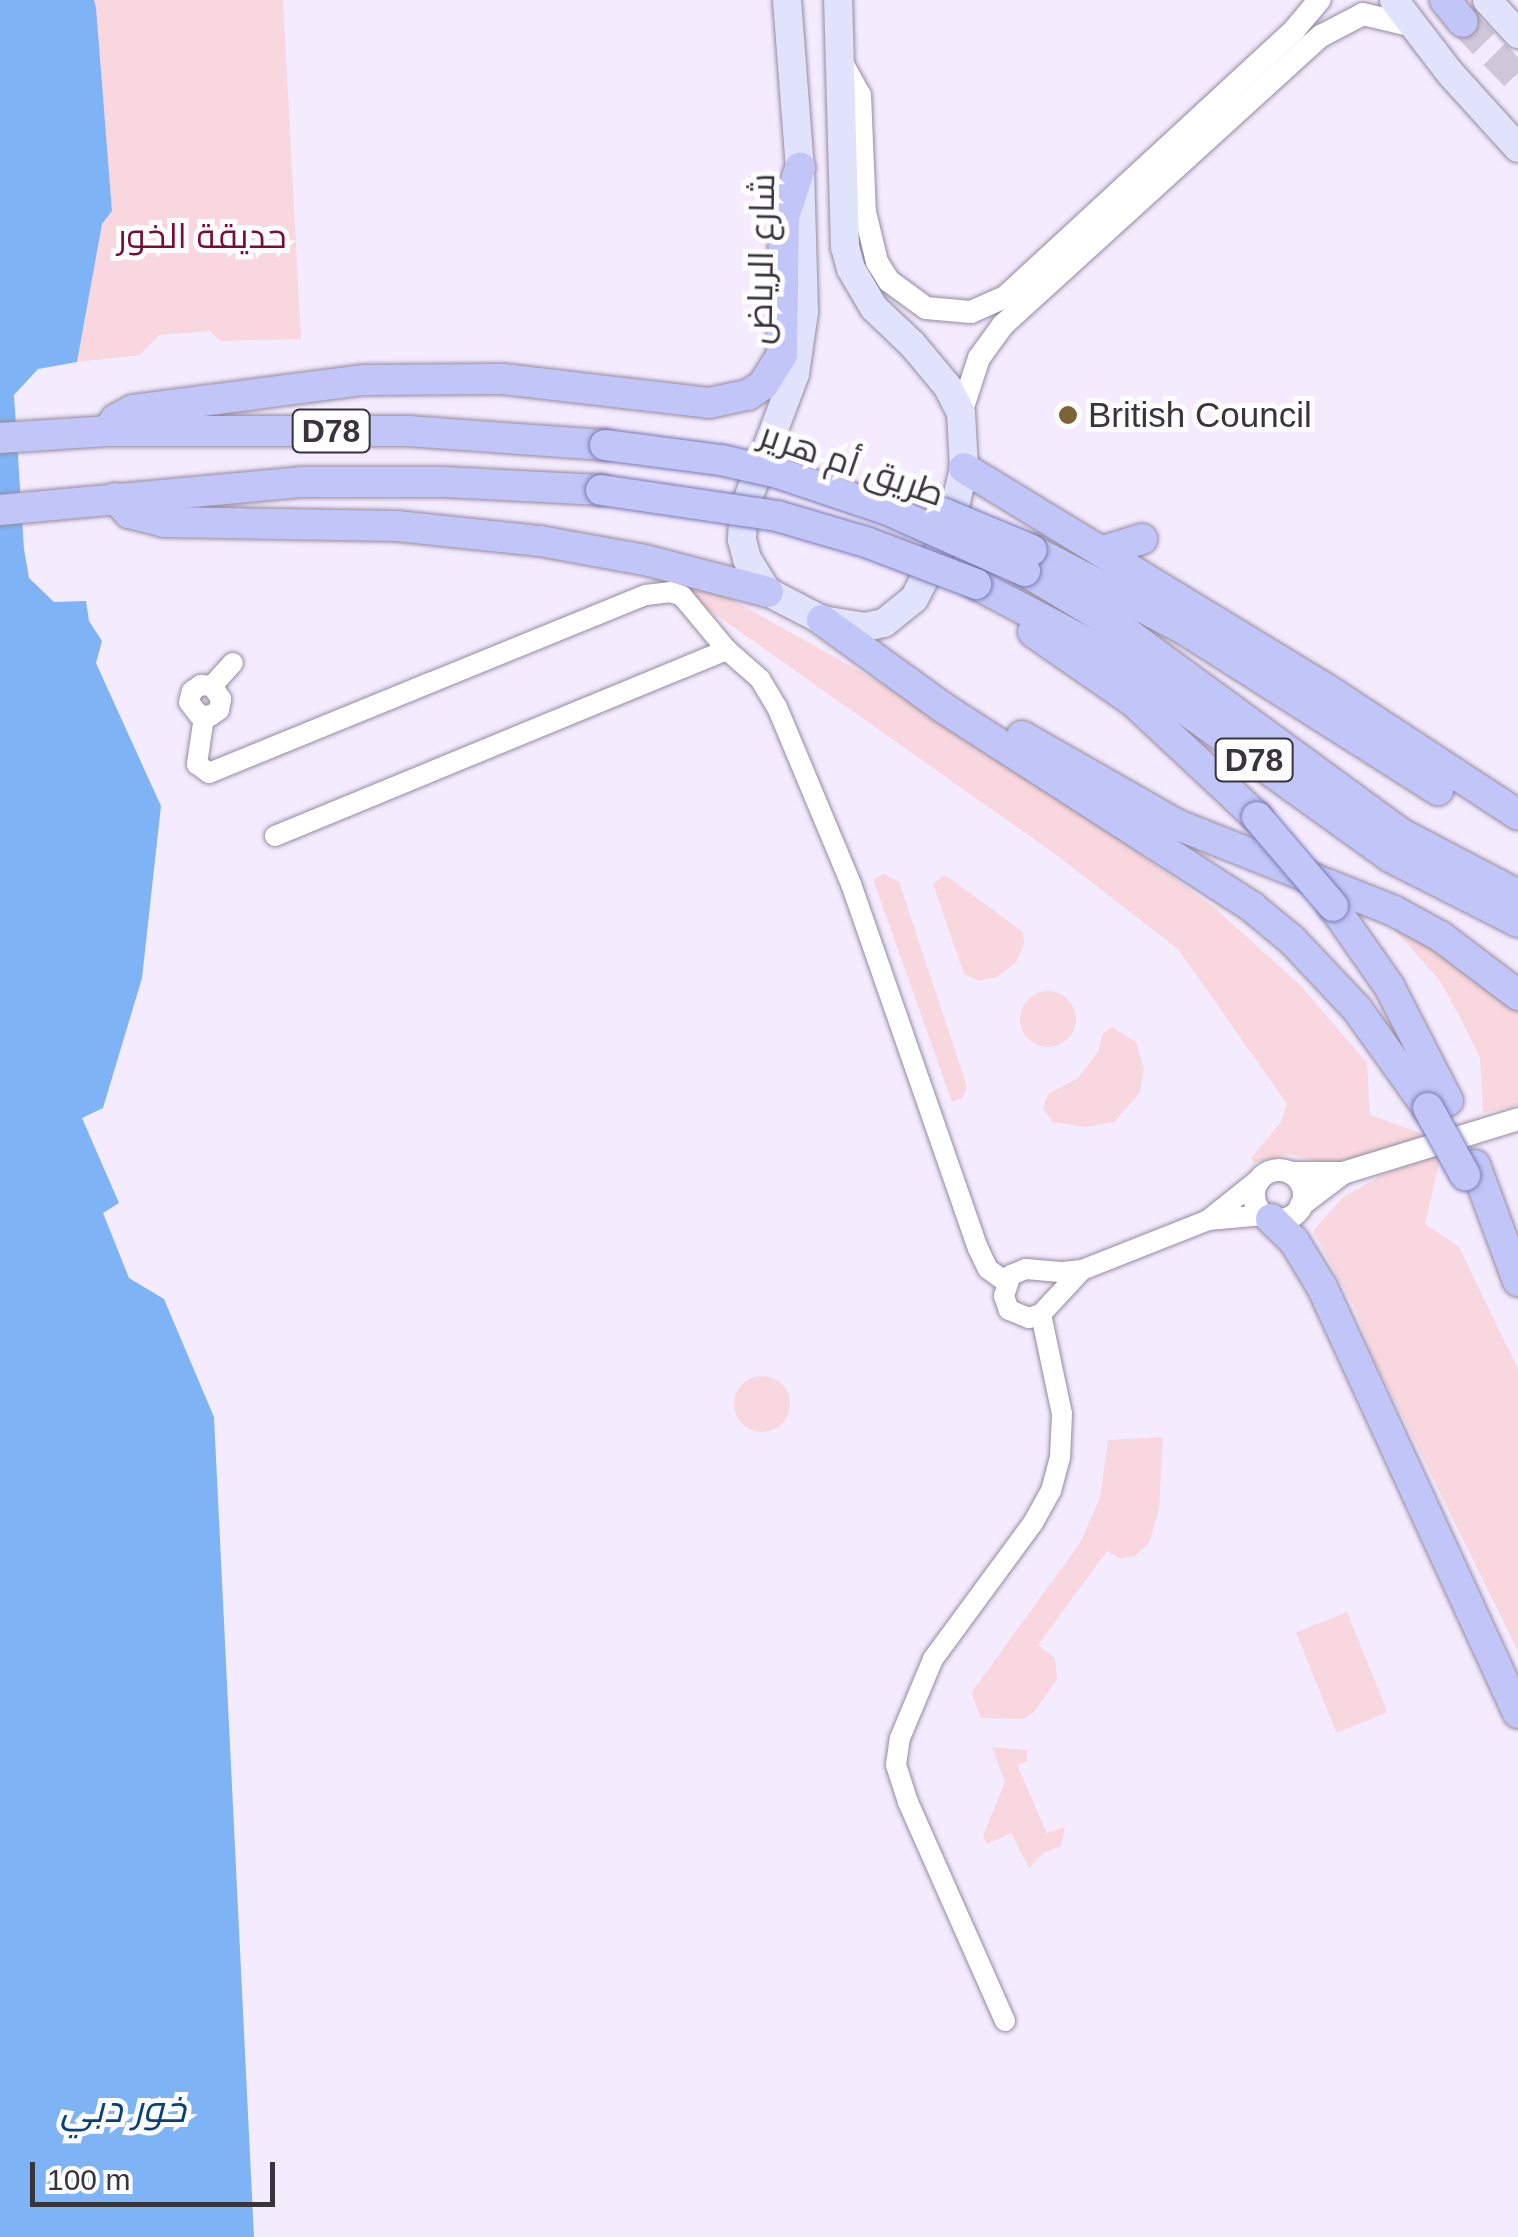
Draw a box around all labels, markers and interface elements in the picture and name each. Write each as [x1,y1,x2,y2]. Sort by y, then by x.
street label: شارع الرياض [739,173,783,345]
park label: حديقة الخور [117,215,287,257]
place label: British Council [1088,394,1312,436]
road number: D78 [291,404,371,458]
marker: British Council [1057,404,1079,426]
street label: طريق أم هرير [755,413,949,515]
road number: D78 [1214,733,1294,787]
water label: خور دبي [60,2087,186,2133]
scale bar [35,2142,280,2204]
text: 100 m [47,2163,130,2196]

